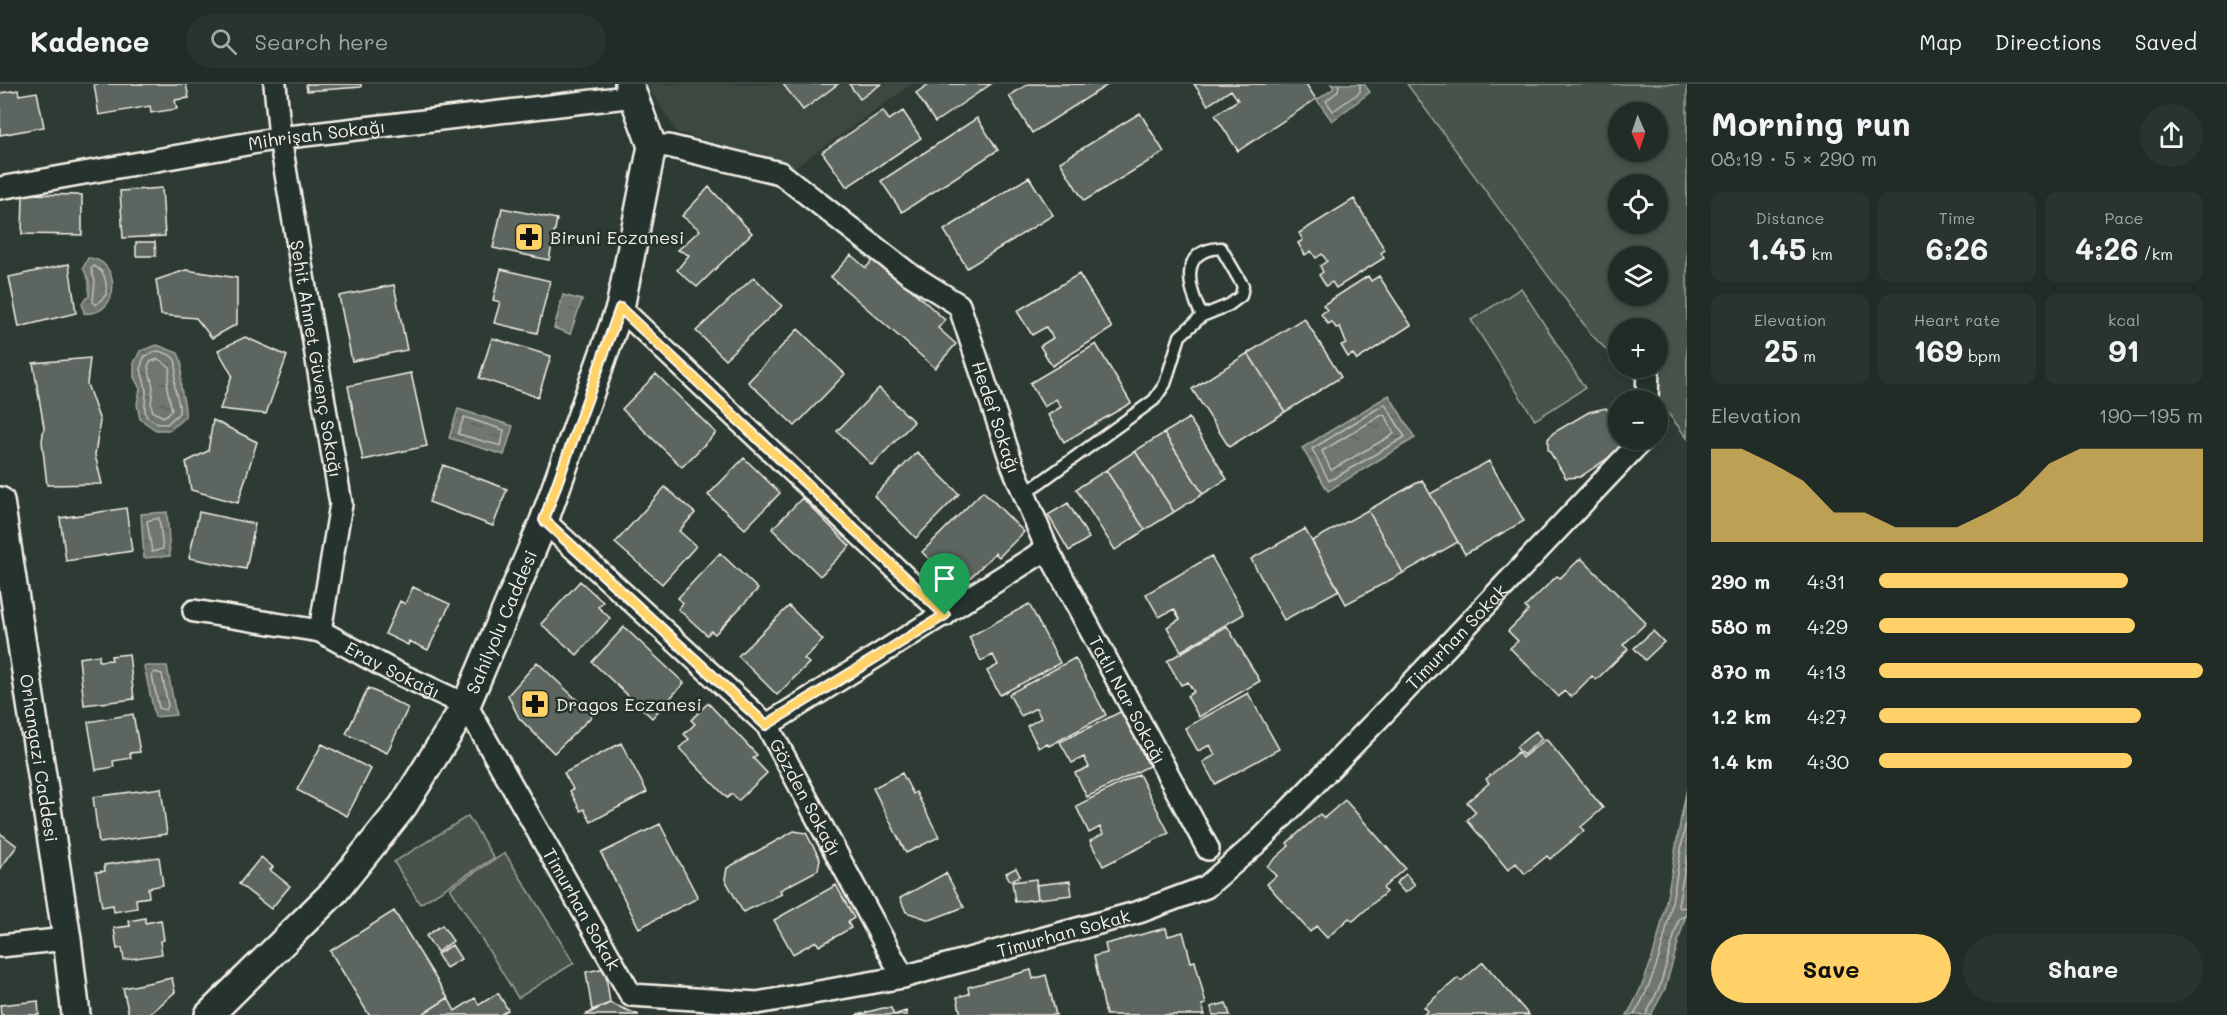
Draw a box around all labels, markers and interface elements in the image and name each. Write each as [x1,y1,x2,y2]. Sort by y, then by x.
search box [186,14,606,68]
text: Kadence [30,23,150,59]
icon: search [207,25,240,58]
text: Search here [255,27,388,56]
text: Map [1919,28,1962,55]
text: Directions [1995,28,2102,55]
text: Saved [2135,28,2197,55]
text: Morning run [1711,101,1911,144]
north arrow [1608,102,1668,162]
map controls [1608,102,1668,450]
button: share [2140,104,2203,167]
street label: Mihrişah Sokağı [246,114,386,156]
text: 08:19 · 5 × 290 m [1711,145,1877,171]
button: locate [1608,174,1668,234]
text: Distance [1756,207,1824,228]
text: Time [1939,207,1975,228]
text: Pace [2104,207,2144,228]
pharmacy icon: Biruni Eczanesi [513,221,545,253]
place label: Biruni Eczanesi [550,225,684,249]
text: 1.45 [1747,228,1806,268]
text: 6:26 [1926,228,1988,268]
text: 4:26 [2075,228,2138,268]
street label: Şehit Ahmet Güvenç Sokağı [285,238,348,479]
text: km [1806,243,1833,264]
text: /km [2138,243,2173,264]
button: layers [1608,246,1668,306]
text: Elevation [1754,309,1826,330]
text: Heart rate [1914,309,2000,330]
text: kcal [2108,309,2140,330]
button: + [1608,318,1668,378]
text: 25 [1764,330,1798,370]
text: 169 [1913,330,1963,370]
text: 91 [2108,330,2140,370]
text: m [1798,345,1816,366]
text: bpm [1963,345,2001,366]
street label: Hedef Sokağı [966,358,1027,477]
button: − [1608,390,1668,450]
text: Elevation [1711,402,1801,428]
text: 190–195 m [2099,402,2203,428]
street label: Sahilyolu Caddesi [460,546,542,697]
pin [919,553,970,615]
icon: arrive [928,562,961,595]
text: 290 m [1711,568,1770,594]
text: 4:31 [1807,568,1846,594]
street label: Timurhan Sokak [1400,578,1512,695]
text: 580 m [1711,613,1771,639]
text: 4:29 [1807,613,1848,639]
street label: Tatlı Nar Sokağı [1084,631,1172,768]
street label: Eray Sokağı [341,635,444,703]
text: 870 m [1711,658,1770,684]
text: 4:13 [1807,658,1846,684]
street label: Orhangazi Caddesi [15,672,64,844]
pharmacy icon: Dragos Eczanesi [519,688,551,720]
place label: Dragos Eczanesi [556,692,702,716]
text: 1.2 km [1711,703,1771,729]
text: 4:27 [1807,703,1847,729]
street label: Gözden Sokağı [764,734,847,860]
text: 1.4 km [1711,748,1773,774]
text: 4:30 [1807,748,1849,774]
street label: Timurhan Sokak [538,843,626,974]
street label: Timurhan Sokak [994,903,1133,963]
button: Save [1711,934,1951,1003]
button: Share [1963,934,2203,1003]

